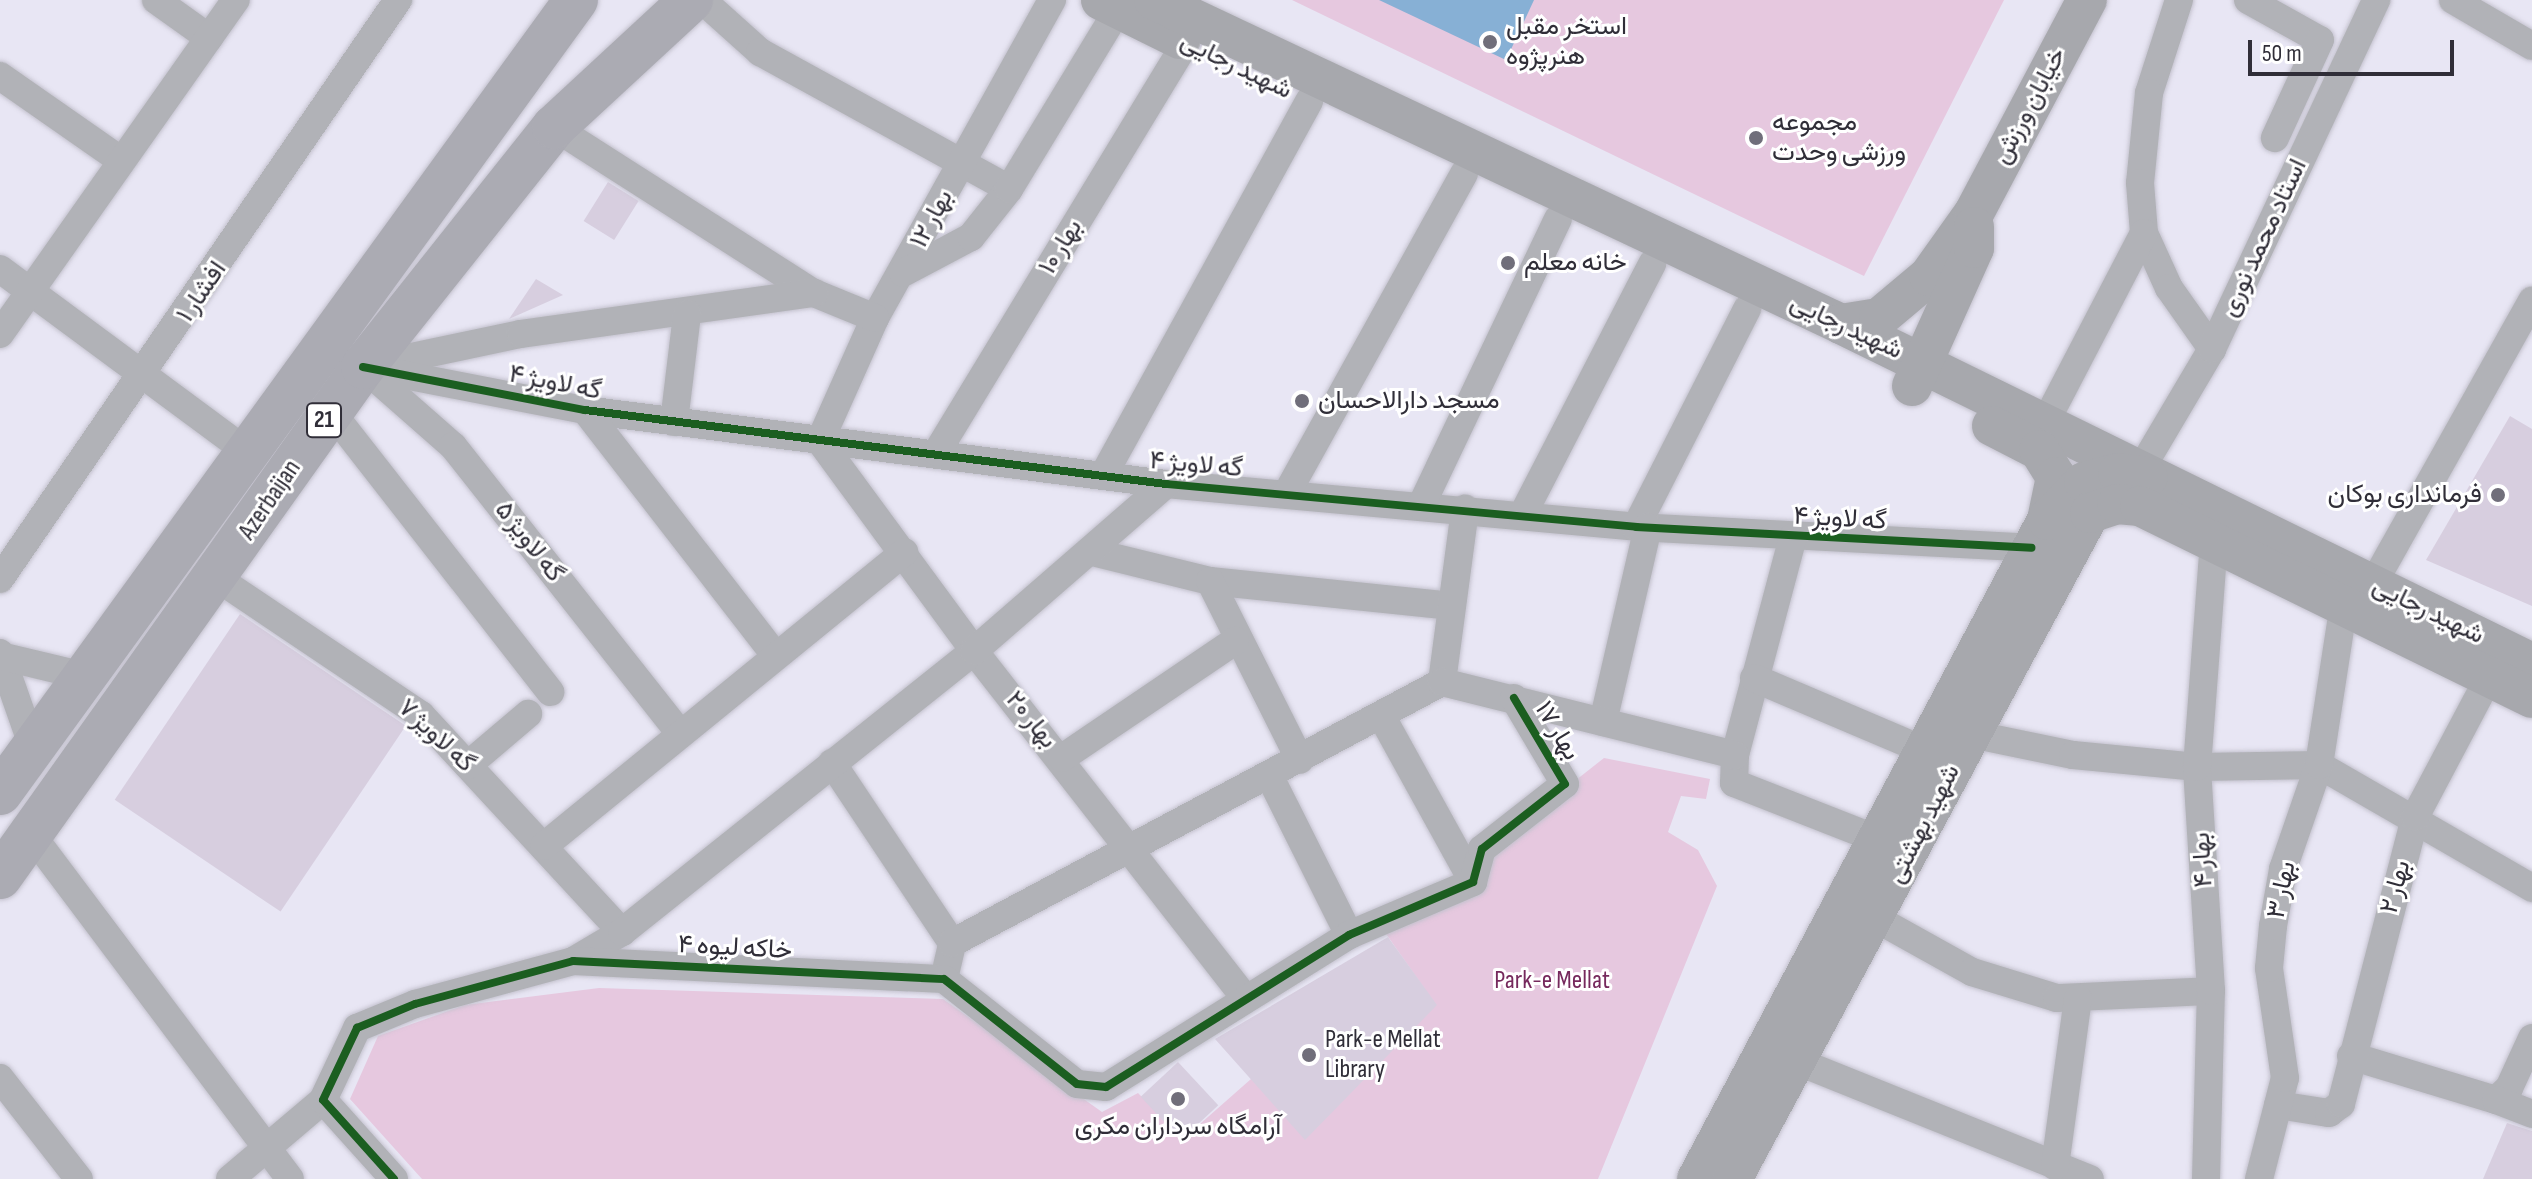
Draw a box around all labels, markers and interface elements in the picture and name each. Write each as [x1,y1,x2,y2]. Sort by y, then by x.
place label: استخر مقبل هنرپژوه [1506,11,1627,72]
scale bar [2252,24,2458,74]
street label: شهید رجایی [1175,26,1297,106]
marker: استخر مقبل هنرپژوه [1481,33,1499,51]
text: 50 m [2262,39,2302,68]
street label: خیابان ورزش [1986,42,2074,170]
place label: مجموعه ورزشی وحدت [1772,107,1906,168]
marker: مجموعه ورزشی وحدت [1747,129,1765,147]
street label: استاد محمد نوری [2214,154,2314,322]
street label: بهار ۱۲ [904,184,960,254]
street label: بهار ۱۰ [1032,214,1090,280]
place label: خانه معلم [1524,247,1627,279]
marker: خانه معلم [1499,254,1517,272]
street label: افشار ۱ [170,255,234,329]
street label: شهید رجایی [1785,287,1907,367]
street label: گه لاویژ ۴ [506,359,604,407]
place label: مسجد دارالاحسان [1318,385,1500,417]
marker: مسجد دارالاحسان [1293,392,1311,410]
road number: 21 [306,400,342,440]
street label: گه لاویژ ۴ [1148,445,1244,485]
street label: Azerbaijan [232,454,308,546]
place label: فرمانداری بوکان [2328,479,2482,511]
marker: فرمانداری بوکان [2489,486,2507,504]
street label: گه لاویژ ۵ [488,495,570,589]
street label: گه لاویژ ۴ [1792,501,1888,537]
street label: شهید رجایی [2367,571,2489,651]
street label: بهار ۲۰ [998,685,1064,755]
street label: گه لاویژ ۷ [391,693,481,779]
street label: بهار ۱۷ [1527,696,1587,766]
street label: شهید بهشتی [1881,759,1967,889]
street label: بهار ۴ [2186,832,2220,888]
street label: بهار ۲ [2374,857,2418,917]
street label: بهار ۳ [2261,859,2303,921]
street label: خاکه لیوه ۴ [677,929,793,967]
park label: Park-e Mellat [1494,965,1610,997]
place label: Park-e Mellat Library [1325,1024,1441,1086]
marker: Park-e Mellat Library [1300,1046,1318,1064]
marker: آرامگاه سرداران مکری [1169,1090,1187,1108]
place label: آرامگاه سرداران مکری [1075,1111,1281,1143]

